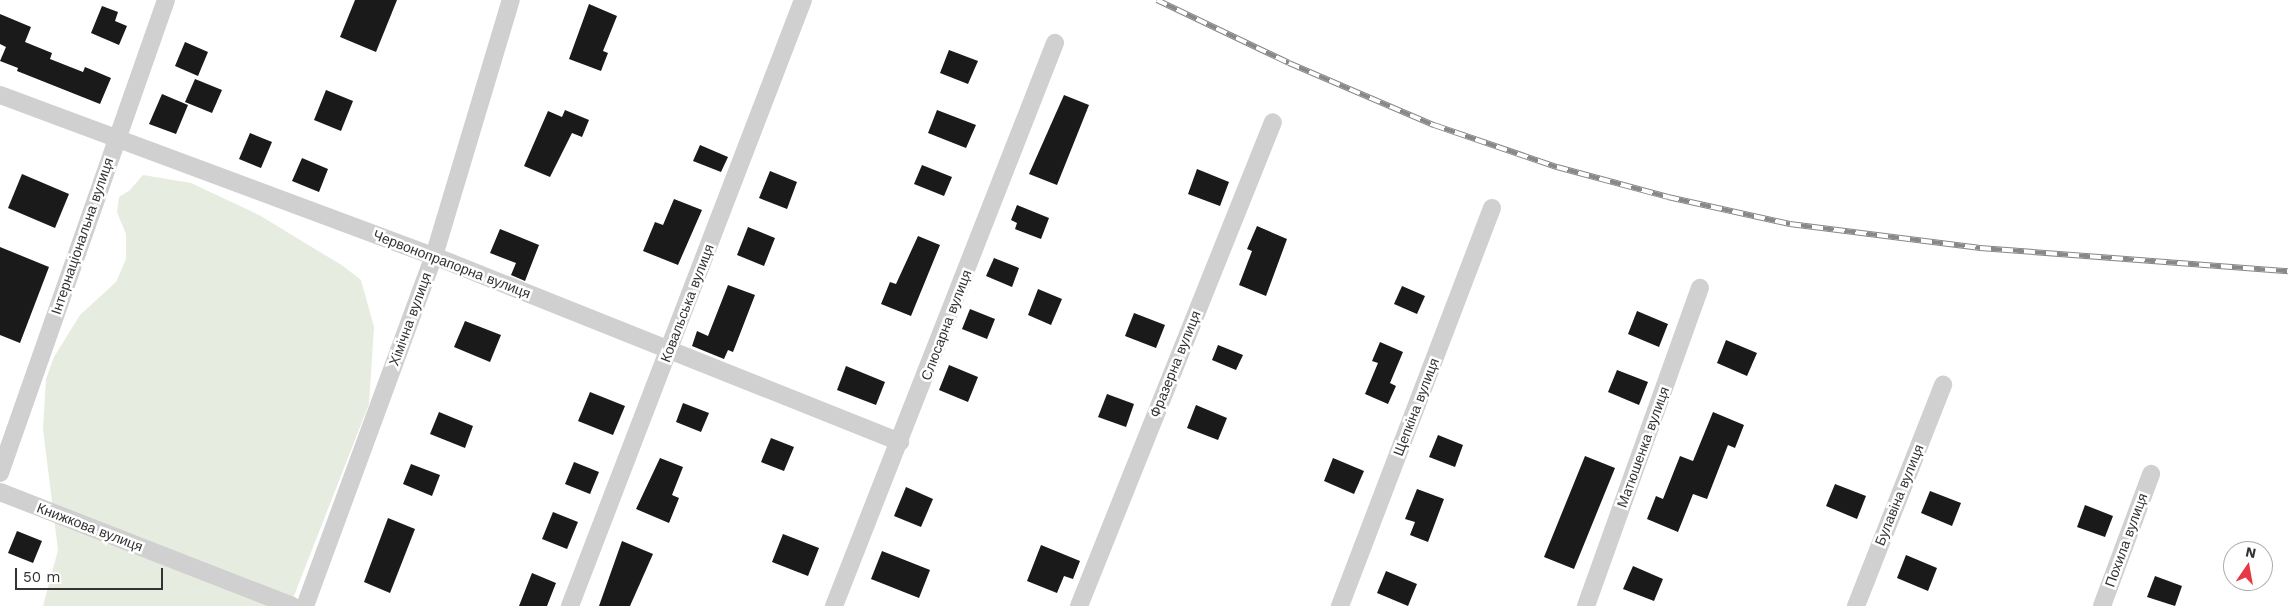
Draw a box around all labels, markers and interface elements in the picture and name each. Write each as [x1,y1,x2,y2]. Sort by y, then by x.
street label: Інтернаціональна вулиця [47,155,117,317]
street label: Червонопрапорна вулиця [371,226,533,302]
street label: Ковальська вулиця [657,242,717,364]
street label: Слюсарна вулиця [917,267,975,383]
street label: Хімічна вулиця [385,270,435,368]
street label: Фразерна вулиця [1146,308,1204,420]
street label: Щепкіна вулиця [1390,356,1442,458]
street label: Матюшенка вулиця [1613,384,1673,510]
street label: Булавіна вулиця [1871,442,1927,548]
street label: Похила вулиця [2101,491,2151,589]
street label: Книжкова вулиця [35,499,145,555]
north arrow [2223,541,2273,591]
text: N [2244,543,2258,561]
scale bar [18,558,165,590]
text: 50 m [23,568,60,586]

